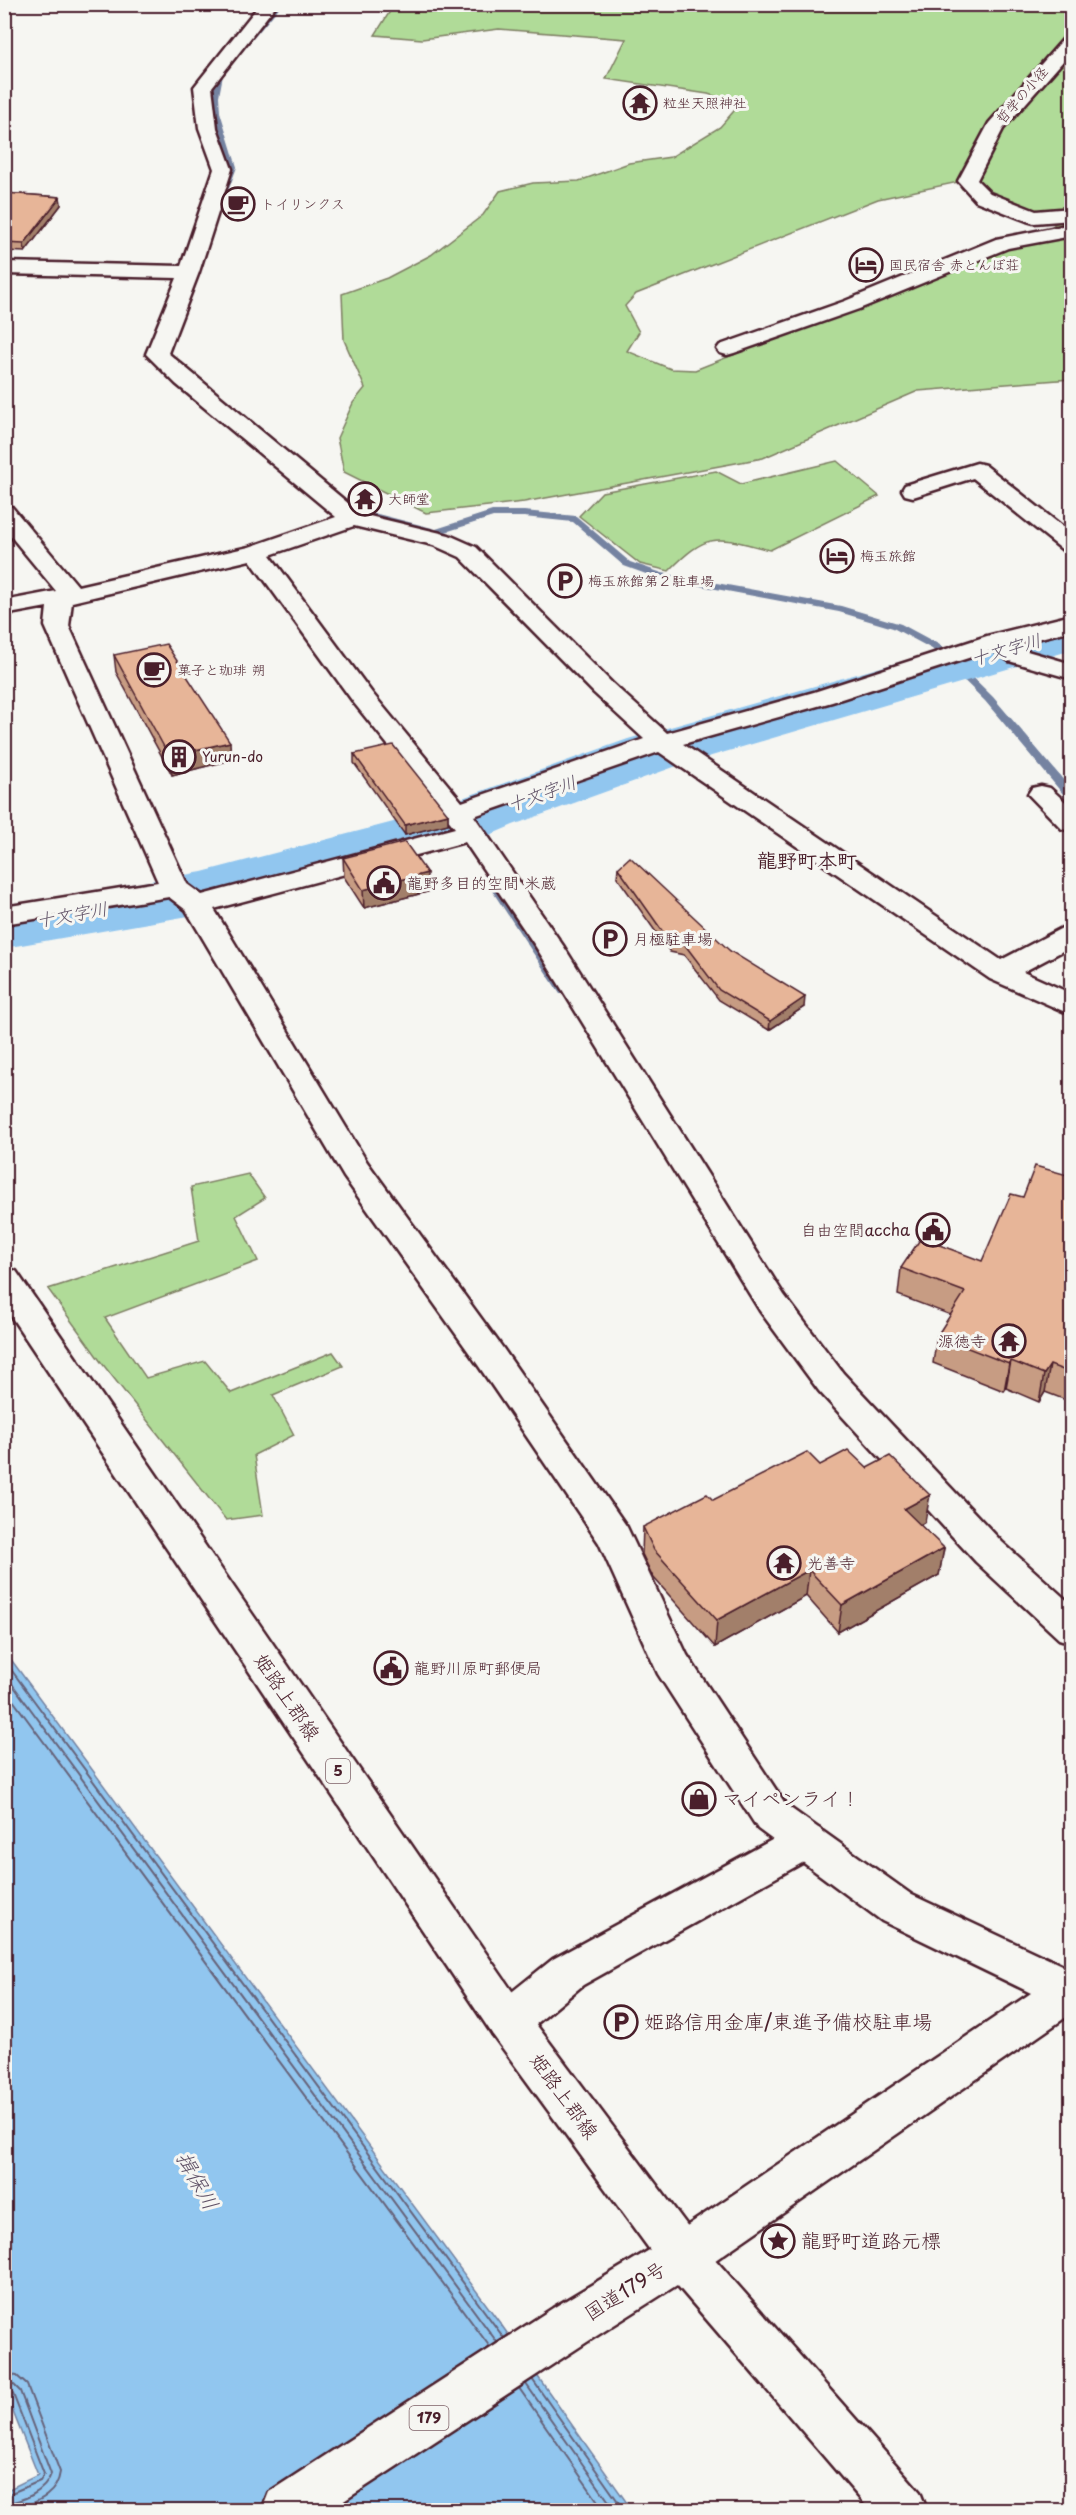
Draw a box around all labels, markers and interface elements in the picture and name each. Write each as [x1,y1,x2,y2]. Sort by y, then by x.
street label: 哲学の小径 [991,61,1053,128]
temple icon: 粒坐天照神社 [622,85,658,121]
place label: 粒坐天照神社 [663,92,747,113]
cafe icon: トイリンクス [220,186,256,222]
place label: トイリンクス [261,193,345,214]
hotel icon: 国民宿舎 赤とんぼ荘 [848,247,884,283]
place label: 国民宿舎 赤とんぼ荘 [889,254,1020,275]
temple icon: 大師堂 [347,481,383,517]
place label: 大師堂 [388,488,430,509]
hotel icon: 梅玉旅館 [819,538,855,574]
place label: 梅玉旅館 [860,545,916,566]
parking icon: 梅玉旅館第２駐車場 [547,563,583,599]
place label: 梅玉旅館第２駐車場 [588,570,714,591]
water label: 十文字川 [967,626,1044,671]
cafe icon: 菓子と珈琲 朔 [136,652,172,688]
place label: 菓子と珈琲 朔 [177,659,266,680]
building icon: Yurun-do [161,739,197,775]
place label: Yurun-do [202,746,263,767]
water label: 十文字川 [503,768,580,818]
district label: 龍野町本町 [757,845,857,875]
public building icon: 龍野多目的空間 米蔵 [366,865,402,901]
place label: 龍野多目的空間 米蔵 [407,870,556,894]
water label: 十文字川 [34,894,110,933]
parking icon: 月極駐車場 [592,921,628,957]
place label: 月極駐車場 [633,926,713,950]
public building icon: 自由空間accha [915,1212,951,1248]
place label: 自由空間accha [801,1217,910,1241]
temple icon: 源徳寺 [991,1323,1027,1359]
place label: 源徳寺 [938,1328,986,1352]
temple icon: 光善寺 [766,1545,802,1581]
place label: 光善寺 [807,1550,855,1574]
street label: 姫路上郡線 [247,1647,328,1746]
public building icon: 龍野川原町郵便局 [373,1650,409,1686]
place label: 龍野川原町郵便局 [414,1655,542,1679]
road number: 5 [326,1759,350,1783]
shop icon: マイペンライ！ [681,1781,717,1817]
place label: マイペンライ！ [722,1783,860,1813]
parking icon: 姫路信用金庫/東進予備校駐車場 [603,2004,639,2040]
place label: 姫路信用金庫/東進予備校駐車場 [644,2006,932,2036]
street label: 姫路上郡線 [523,2046,606,2145]
water label: 揖保川 [169,2145,228,2215]
place icon: 龍野町道路元標 [760,2223,796,2259]
place label: 龍野町道路元標 [801,2225,941,2255]
street label: 国道179号 [578,2253,671,2327]
road number: 179 [410,2406,448,2430]

